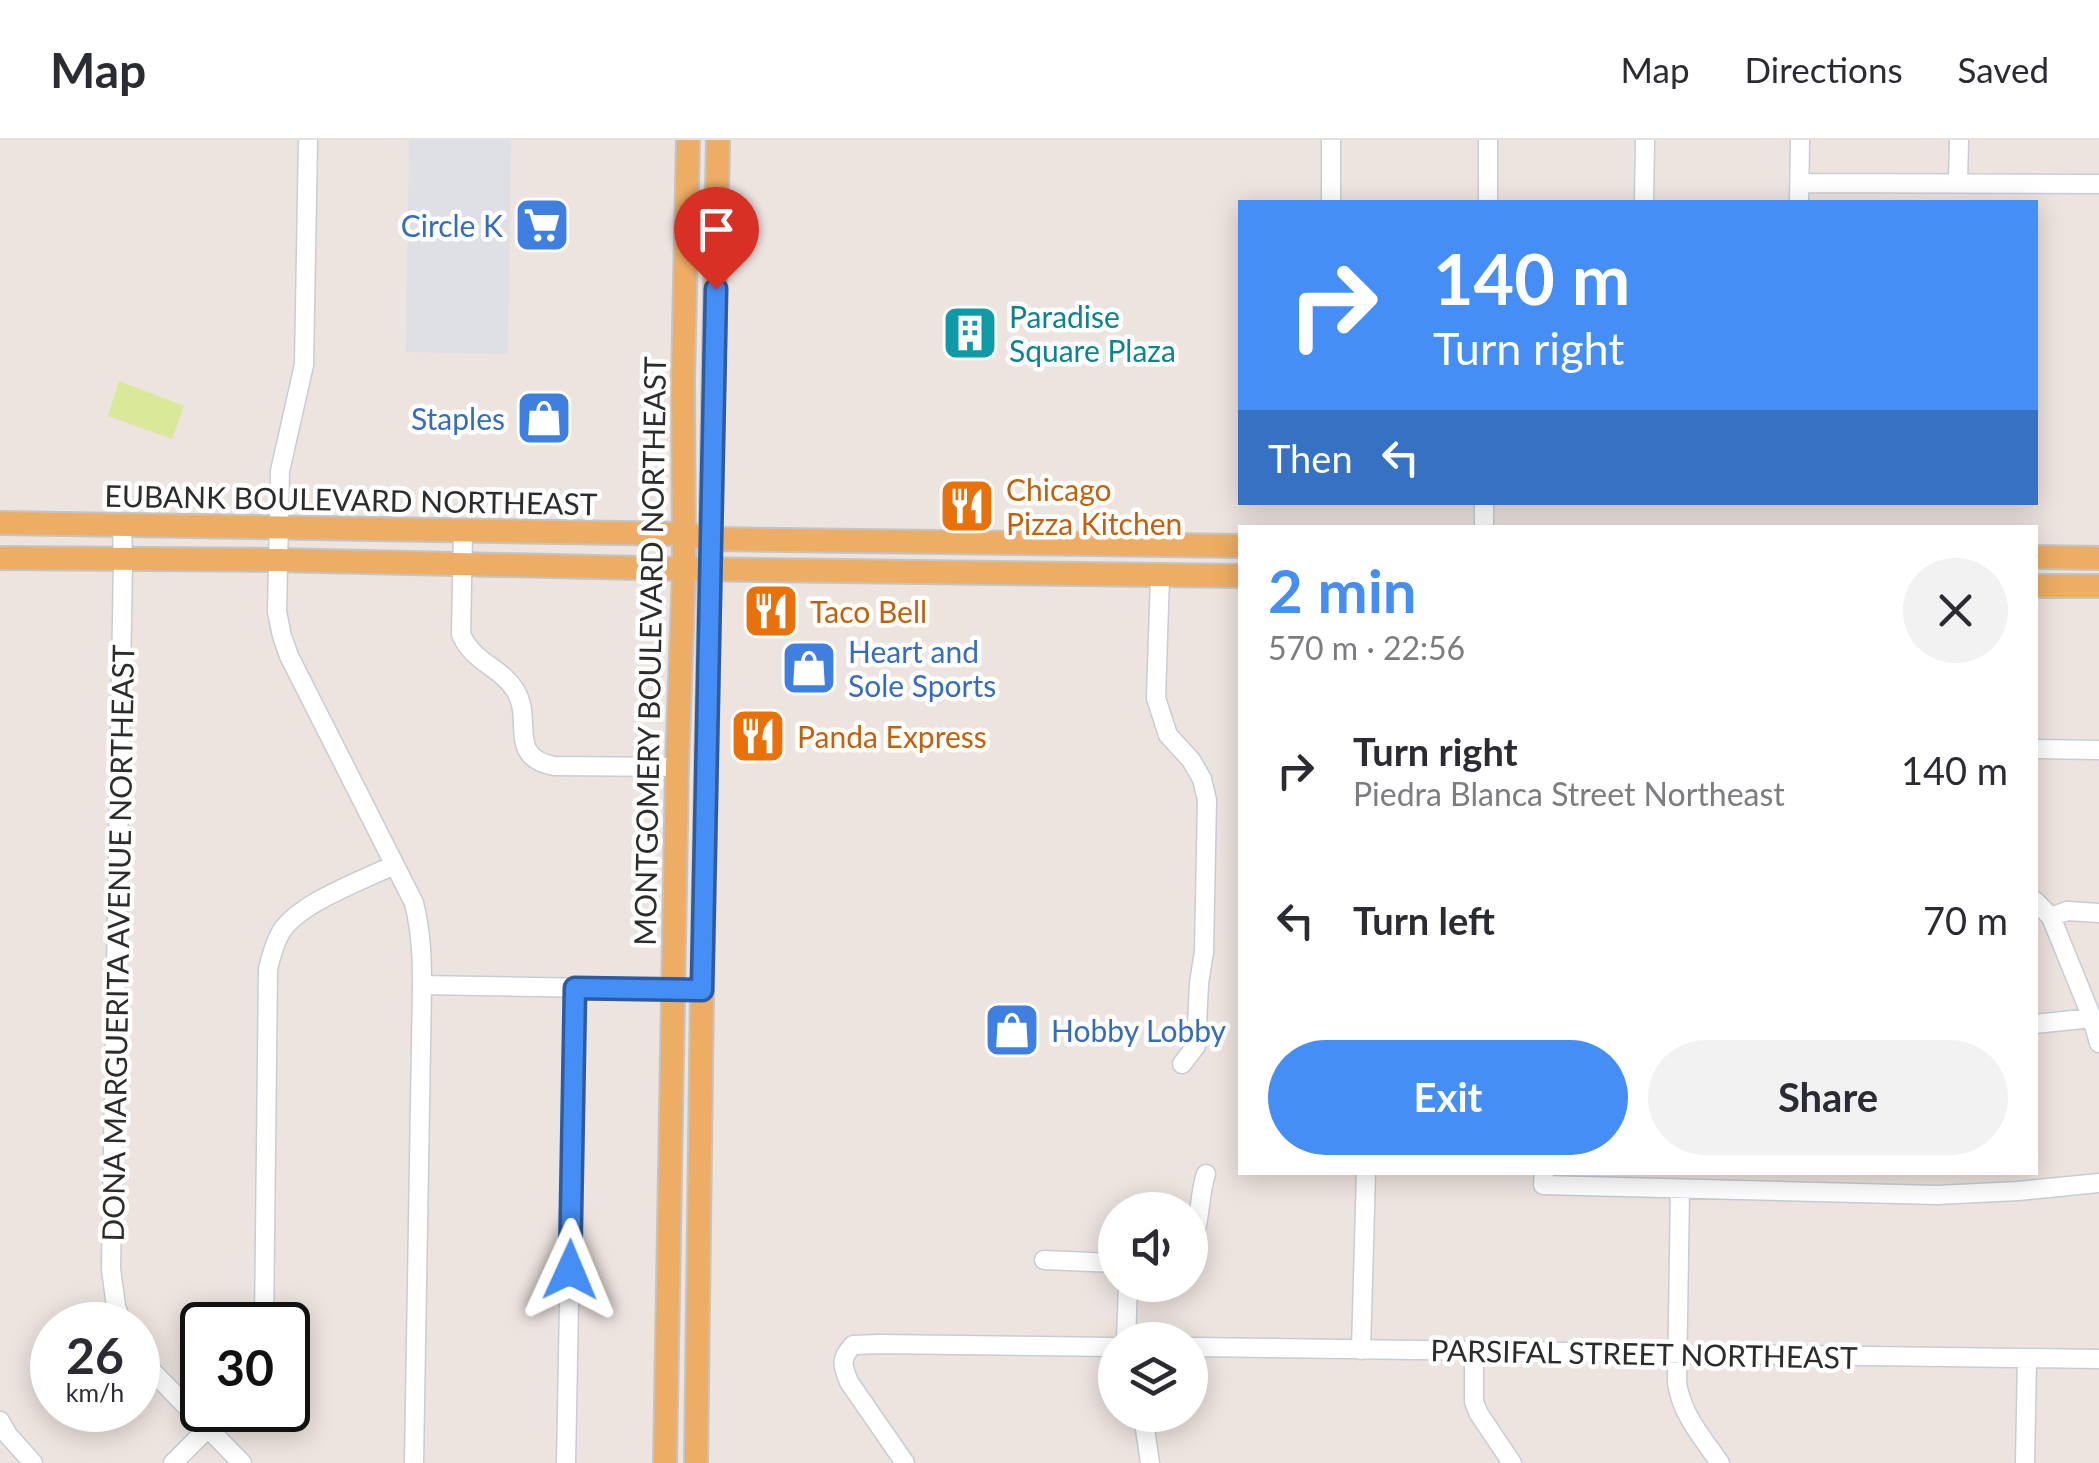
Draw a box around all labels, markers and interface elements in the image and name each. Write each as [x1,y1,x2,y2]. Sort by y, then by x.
text: Map [50,41,146,98]
text: Map [1621,48,1690,90]
text: Directions [1745,48,1903,90]
text: Saved [1958,48,2049,90]
pin [674,187,759,290]
supermarket icon: Circle K [512,195,572,255]
icon: arrive [689,202,744,257]
place label: Circle K [401,207,503,243]
text: 140 m [1433,236,1630,320]
icon: right [1268,240,1398,370]
place label: Paradise Square Plaza [1009,298,1176,368]
building icon: Paradise Square Plaza [940,303,1000,363]
text: Turn right [1433,321,1624,375]
street label: MONTGOMERY BOULEVARD NORTHEAST [626,356,672,946]
shop icon: Staples [514,388,574,448]
place label: Staples [411,400,505,436]
icon: left [1373,430,1428,485]
text: Then [1268,435,1353,481]
place label: Chicago Pizza Kitchen [1006,471,1182,541]
restaurant icon: Chicago Pizza Kitchen [937,476,997,536]
street label: EUBANK BOULEVARD NORTHEAST [104,477,598,521]
text: 2 min [1268,554,1417,626]
button: close [1903,558,2008,663]
restaurant icon: Taco Bell [741,581,801,641]
place label: Taco Bell [810,593,927,629]
text: 570 m · 22:56 [1268,628,1465,667]
place label: Heart and Sole Sports [848,633,996,703]
shop icon: Heart and Sole Sports [779,638,839,698]
street label: DONA MARGUERITA AVENUE NORTHEAST [94,644,140,1242]
restaurant icon: Panda Express [728,706,788,766]
place label: Panda Express [797,718,987,754]
text: Turn right [1353,728,1518,774]
icon: right [1268,743,1323,798]
text: 140 m [1901,747,2008,793]
text: Piedra Blanca Street Northeast [1353,774,1785,813]
icon: left [1268,893,1323,948]
text: Turn left [1353,897,1495,943]
text: 70 m [1923,897,2008,943]
shop icon: Hobby Lobby [982,1000,1042,1060]
place label: Hobby Lobby [1051,1012,1227,1048]
button: Exit [1268,1040,1628,1155]
button: Share [1648,1040,2008,1155]
map controls [1098,1192,1208,1432]
button: sound [1098,1192,1208,1302]
position arrow [518,1218,622,1322]
speed limit sign: 30 [180,1302,310,1432]
button: layers [1098,1322,1208,1432]
text: 26 [66,1325,124,1385]
street label: PARSIFAL STREET NORTHEAST [1430,1331,1858,1375]
text: km/h [66,1377,124,1407]

